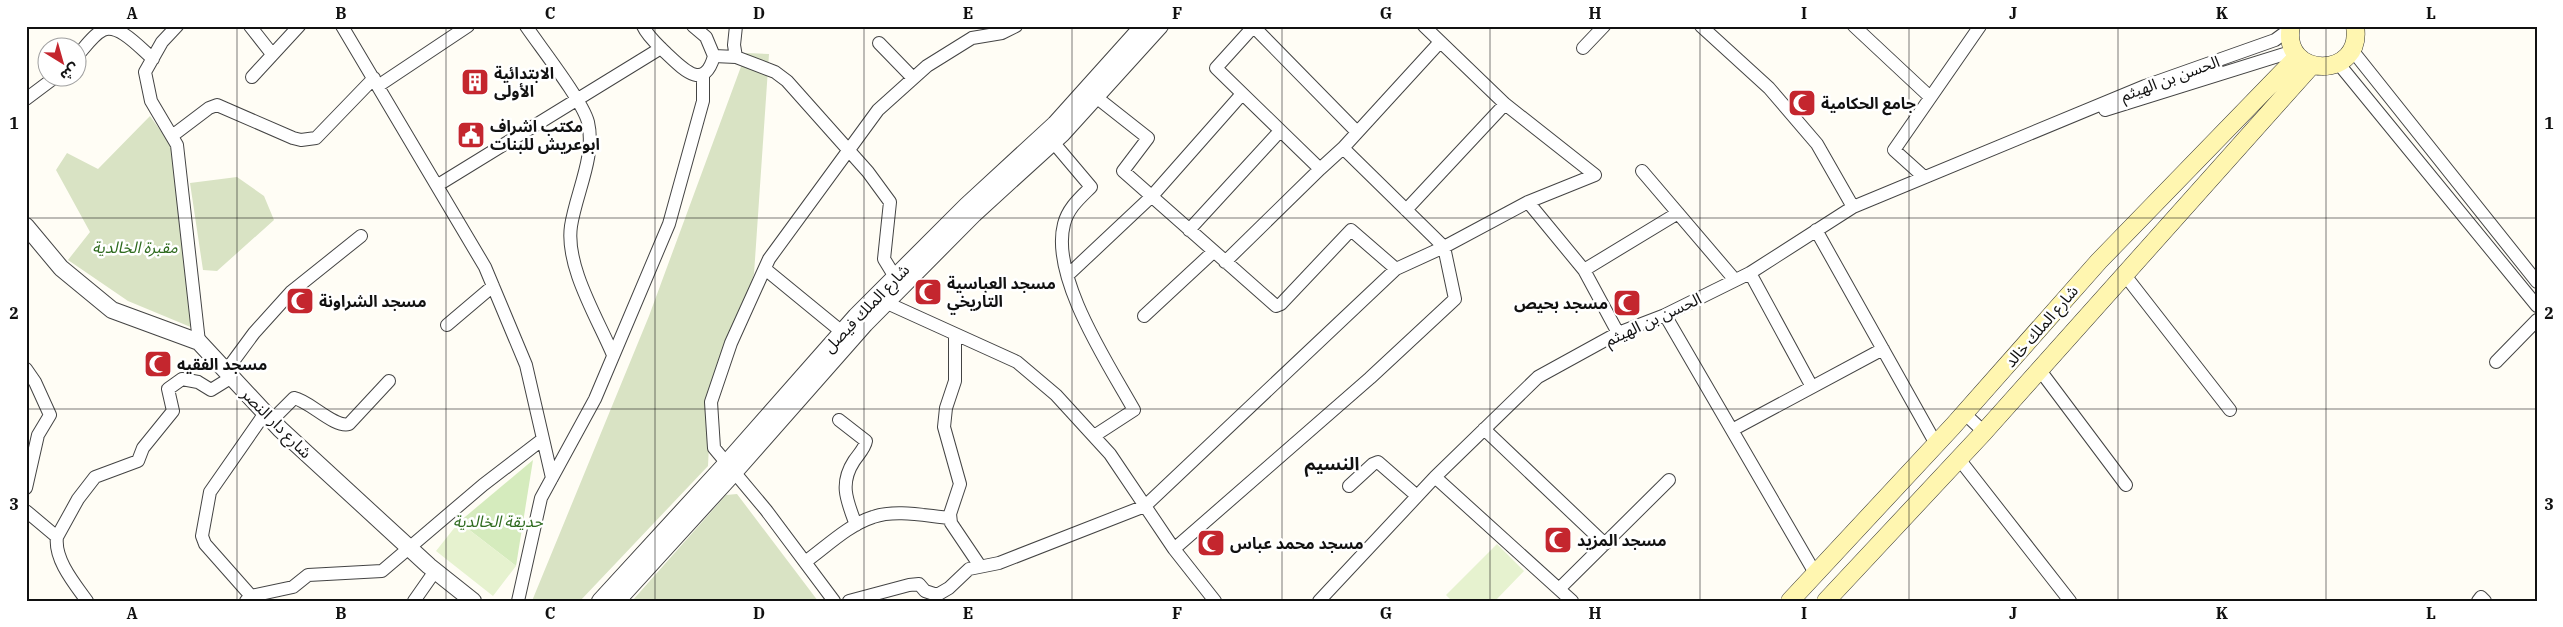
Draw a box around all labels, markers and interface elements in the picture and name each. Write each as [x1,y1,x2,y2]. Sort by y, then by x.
text: A [126,3,138,23]
text: B [335,3,347,23]
text: C [545,3,555,23]
text: D [753,3,765,23]
text: E [963,3,973,23]
text: F [1172,3,1182,23]
text: G [1380,3,1392,23]
text: H [1589,3,1602,23]
text: I [1801,3,1807,23]
text: J [2009,3,2017,23]
text: K [2216,3,2229,23]
text: L [2426,3,2436,23]
north arrow [38,38,88,88]
street label: الحسن بن الهيثم [2118,51,2223,108]
text: ش [57,59,83,85]
place label: الابتدائية الأولى [494,63,554,101]
building icon: الابتدائية الأولى [460,67,490,97]
mosque icon: جامع الحكامية [1787,88,1817,118]
place label: جامع الحكامية [1821,93,1916,116]
text: 1 [9,113,19,133]
text: 1 [2544,113,2554,133]
place label: مكتب اشراف ابوعريش للبنات [490,116,600,154]
public building icon: مكتب اشراف ابوعريش للبنات [456,120,486,150]
park label: مقبرة الخالدية [92,237,178,257]
street label: شارع الملك فيصل [819,260,915,359]
place label: مسجد العباسية التاريخي [947,273,1056,315]
mosque icon: مسجد العباسية التاريخي [913,277,943,307]
street label: شارع الملك خالد [2000,281,2084,373]
mosque icon: مسجد الشراونة [285,286,315,316]
street label: الحسن بن الهيثم [1602,288,1706,353]
mosque icon: مسجد بحيص [1612,288,1642,318]
place label: مسجد الشراونة [319,291,426,311]
place label: مسجد بحيص [1514,293,1608,313]
text: 2 [9,303,19,323]
text: 2 [2544,303,2554,323]
mosque icon: مسجد الفقيه [143,349,173,379]
place label: مسجد الفقيه [177,354,267,374]
street label: شارع دار النصر [235,383,316,464]
district label: النسيم [1305,452,1359,477]
text: 3 [9,494,19,514]
text: 3 [2544,494,2554,514]
park label: حديقة الخالدية [453,511,544,531]
mosque icon: مسجد المزيد [1543,525,1573,555]
mosque icon: مسجد محمد عباس [1196,528,1226,558]
place label: مسجد المزيد [1577,530,1667,550]
place label: مسجد محمد عباس [1230,533,1364,553]
text: A [126,603,138,623]
text: B [335,603,347,623]
text: C [545,603,555,623]
text: D [753,603,765,623]
text: E [963,603,973,623]
text: F [1172,603,1182,623]
text: G [1380,603,1392,623]
text: H [1589,603,1602,623]
text: I [1801,603,1807,623]
text: J [2009,603,2017,623]
text: K [2216,603,2229,623]
text: L [2426,603,2436,623]

